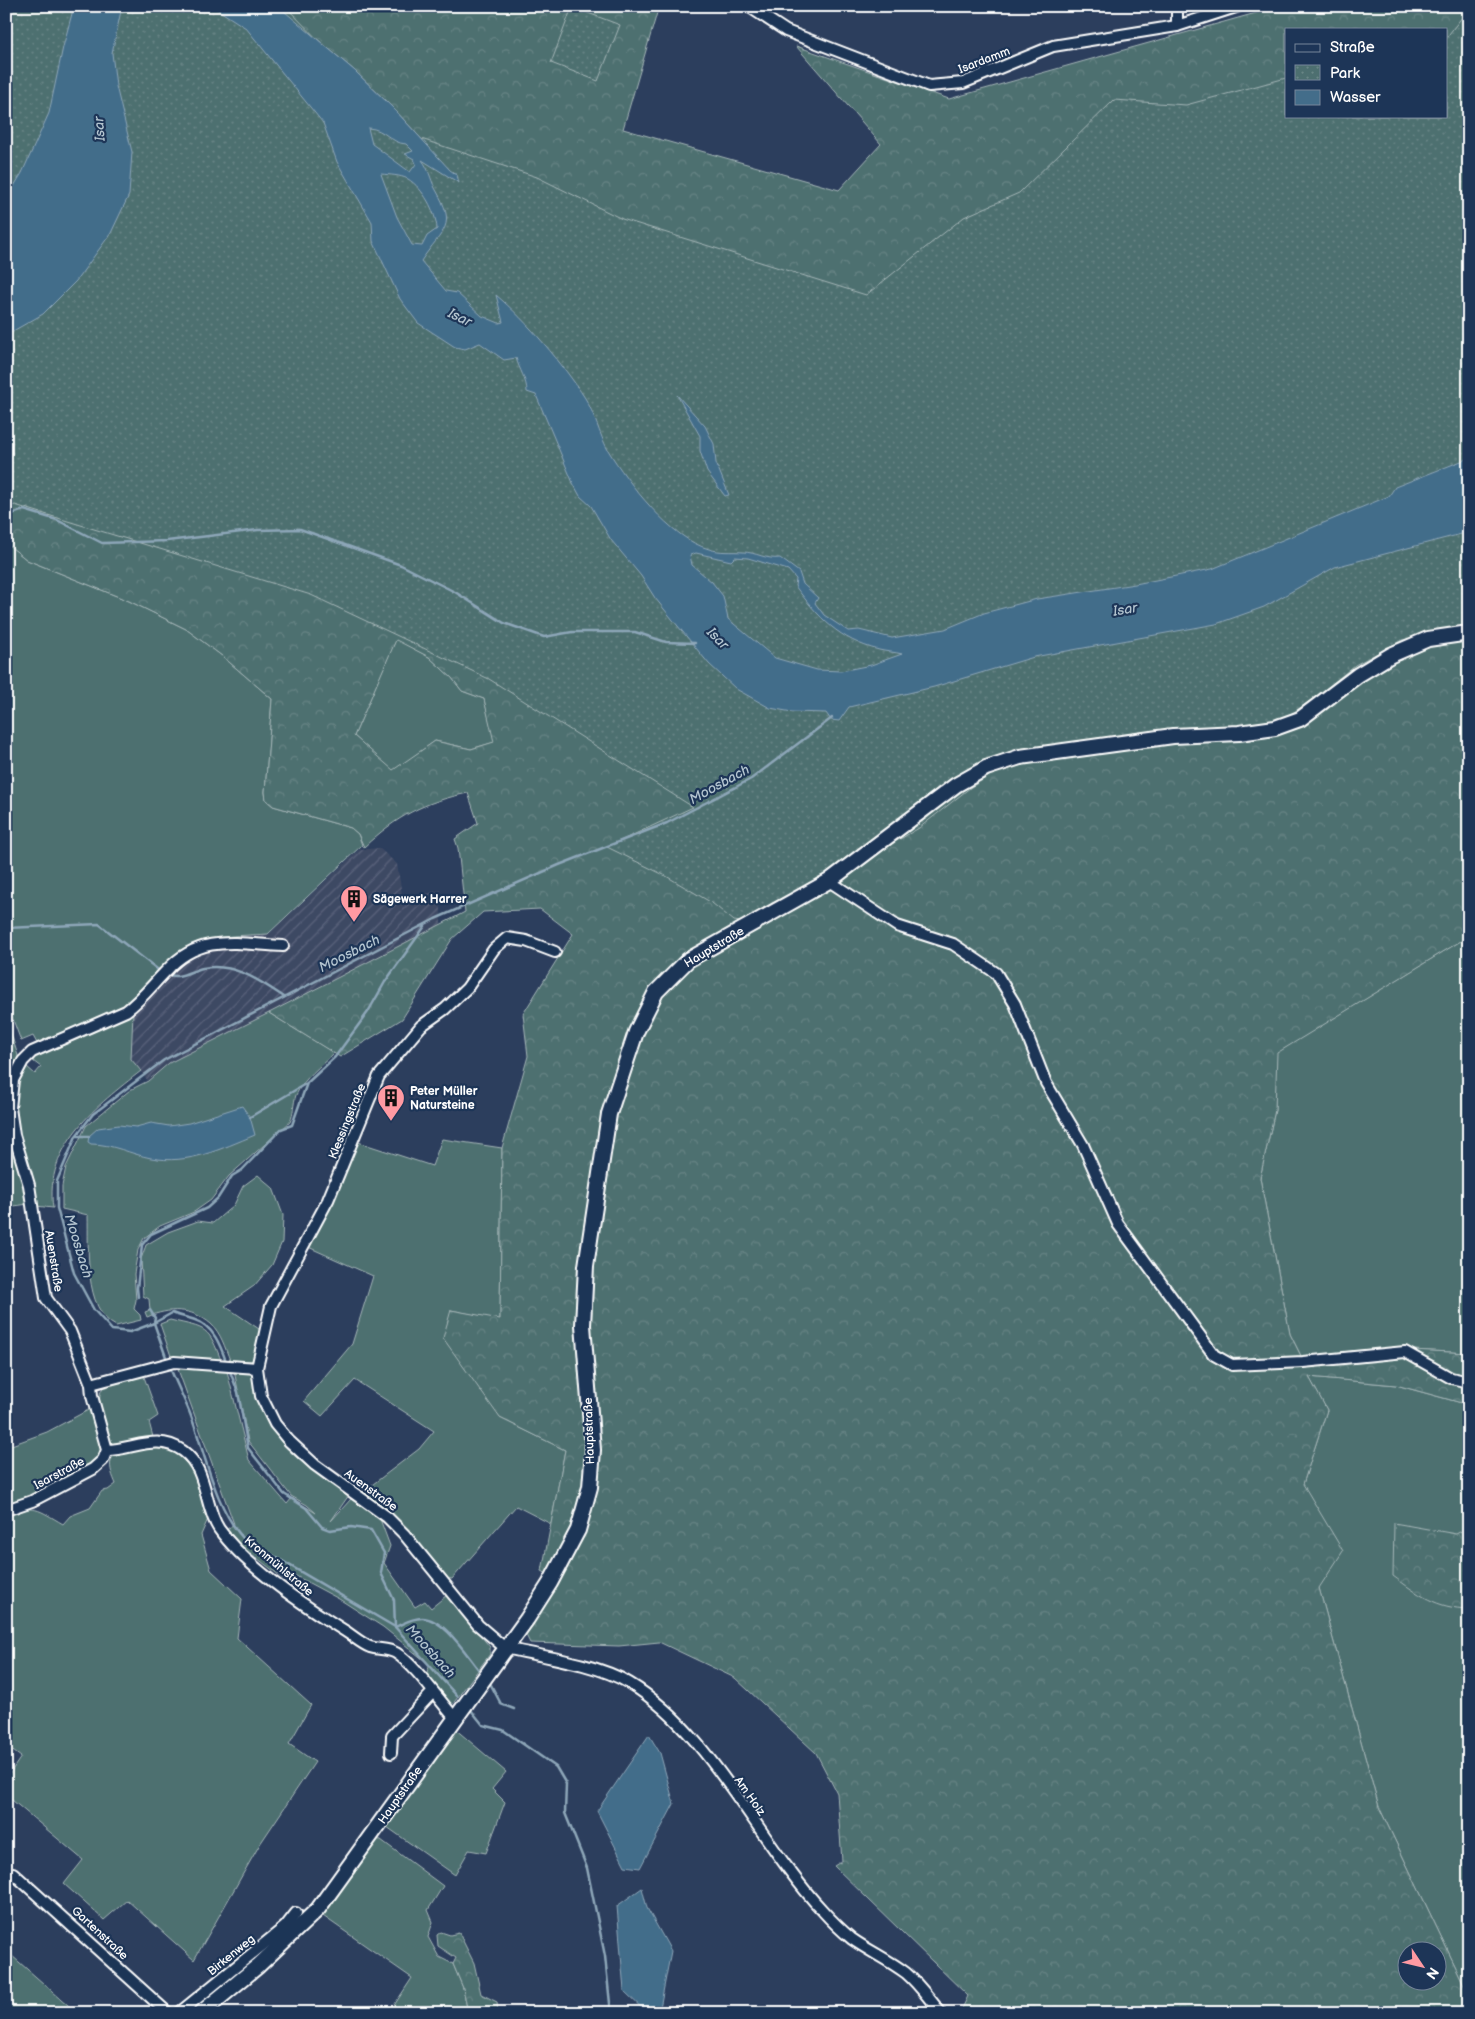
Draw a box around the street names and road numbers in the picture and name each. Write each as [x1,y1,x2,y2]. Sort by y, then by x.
street label: Isardamm [956,44,1012,77]
street label: Hauptstraße [682,924,747,971]
street label: Klessingstraße [325,1081,369,1161]
street label: Auenstraße [41,1229,66,1293]
street label: Hauptstraße [581,1397,598,1465]
street label: Isarstraße [31,1454,87,1493]
street label: Auenstraße [341,1466,400,1515]
street label: Kronmühlstraße [241,1533,316,1600]
street label: Hauptstraße [375,1764,426,1827]
street label: Am Holz [731,1774,769,1819]
street label: Gartenstraße [68,1903,131,1963]
street label: Birkenweg [205,1932,258,1979]

